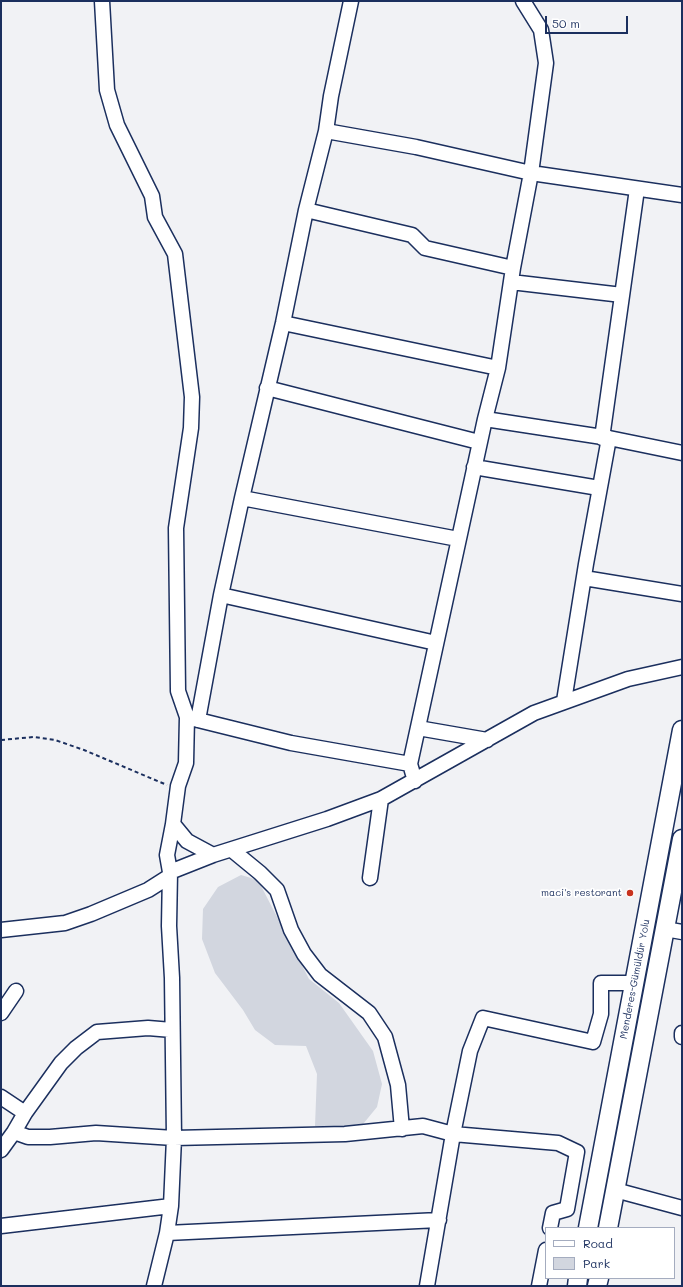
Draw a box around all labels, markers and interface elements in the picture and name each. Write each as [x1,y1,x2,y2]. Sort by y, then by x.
scale bar [547,8,630,34]
text: 50 m [552,15,580,31]
place label: maci's restorant [541,887,622,899]
marker: maci's restorant [625,888,635,898]
street label: Menderes-Gümüldür Yolu [617,918,653,1040]
legend [545,1227,675,1279]
text: Road [583,1235,613,1251]
text: Park [583,1255,610,1271]

